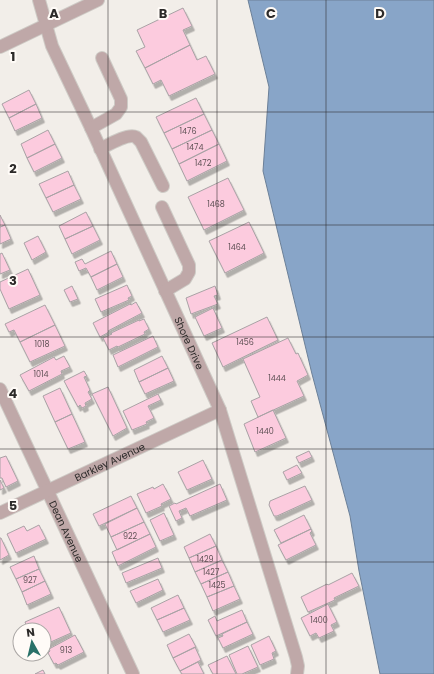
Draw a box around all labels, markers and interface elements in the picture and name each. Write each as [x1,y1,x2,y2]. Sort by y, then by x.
text: A [49,4,59,23]
text: B [159,4,168,23]
text: C [266,4,276,23]
text: D [375,4,385,23]
text: 1 [11,47,15,66]
house number: 1476 [179,126,197,137]
house number: 1474 [187,142,204,153]
house number: 1472 [195,158,212,169]
text: 2 [9,159,17,178]
house number: 1468 [207,199,225,210]
house number: 1464 [228,242,246,253]
text: 3 [9,271,17,290]
street label: Shore Drive [171,314,208,372]
house number: 1456 [236,337,254,348]
house number: 1018 [34,339,50,350]
house number: 1014 [33,369,49,380]
house number: 1444 [268,373,286,384]
text: 4 [9,384,18,403]
house number: 1440 [256,426,274,437]
street label: Barkley Avenue [72,439,147,485]
text: 5 [9,496,17,515]
street label: Dean Avenue [45,498,87,565]
house number: 922 [123,531,138,542]
house number: 1429 [196,554,214,565]
house number: 1427 [203,567,220,578]
house number: 927 [23,575,38,586]
house number: 1425 [208,580,226,591]
house number: 1400 [310,615,328,626]
north arrow [12,622,52,662]
text: N [25,624,36,641]
house number: 913 [60,645,72,656]

